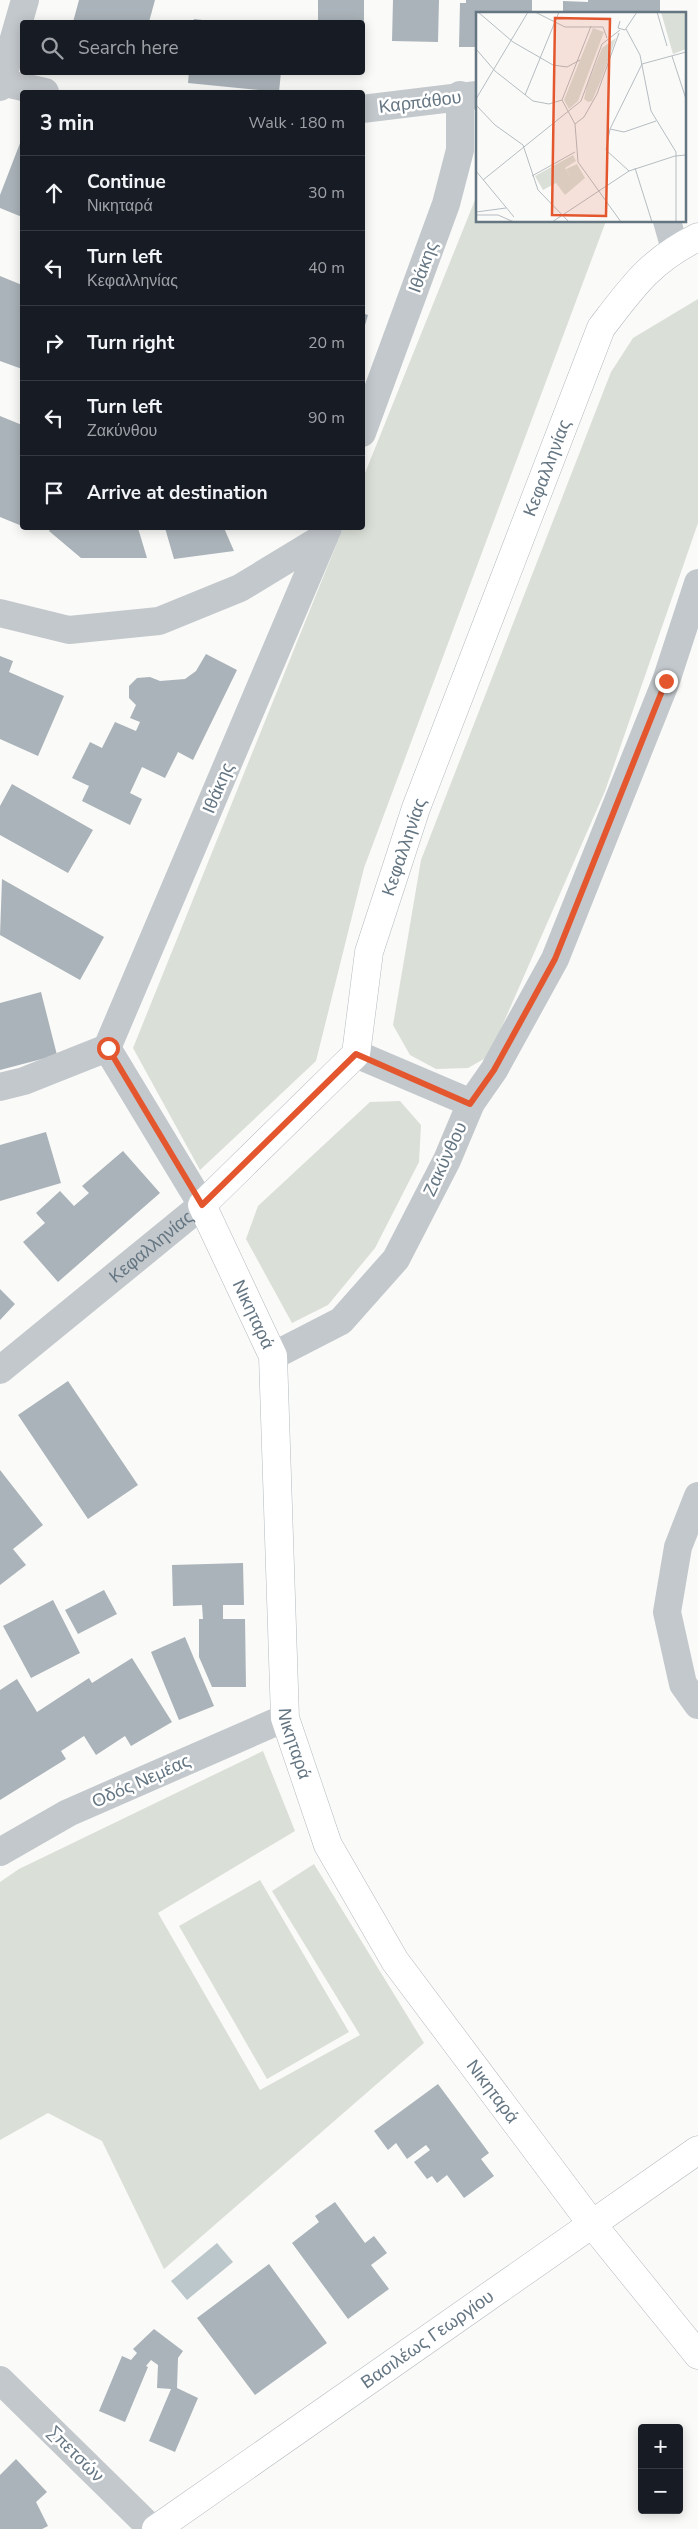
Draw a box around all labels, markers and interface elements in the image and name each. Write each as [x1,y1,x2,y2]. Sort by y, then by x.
inset map [476,12,686,222]
search box [20,20,365,75]
icon: search [38,34,66,62]
text: Search here [78,35,179,61]
street label: Καρπάθου [377,85,463,119]
text: 3 min [40,109,94,137]
text: Walk · 180 m [249,112,345,134]
text: Continue [87,169,166,195]
icon: ahead [40,179,68,207]
text: 30 m [308,182,345,204]
text: Νικηταρά [87,195,153,217]
street label: Ιθάκης [403,238,443,296]
text: Turn left [87,244,162,270]
icon: left [40,254,68,282]
text: 40 m [308,257,345,279]
text: Κεφαλληνίας [87,270,178,292]
icon: right [40,329,68,357]
text: Turn right [87,330,174,356]
text: 20 m [308,332,345,354]
text: Turn left [87,394,162,420]
icon: left [40,404,68,432]
text: 90 m [308,407,345,429]
street label: Κεφαλληνίας [517,416,577,520]
text: Ζακύνθου [87,420,157,442]
icon: arrive [40,479,68,507]
text: Arrive at destination [87,480,268,506]
route end [655,670,678,693]
street label: Ιθάκης [197,759,240,817]
street label: Κεφαλληνίας [376,794,432,899]
route start [97,1037,120,1060]
street label: Ζακύνθου [417,1118,473,1200]
street label: Κεφαλληνίας [104,1205,198,1288]
street label: Νικηταρά [227,1276,280,1353]
street label: Νικηταρά [273,1708,317,1782]
street label: Οδóς Νεμέας [88,1748,194,1813]
street label: Νικηταρά [461,2055,524,2128]
street label: Βασιλέως Γεωργίου [356,2284,499,2394]
street label: Σπετσών [43,2421,109,2487]
map controls [638,2424,683,2514]
button: + [638,2424,683,2469]
button: − [638,2469,683,2514]

